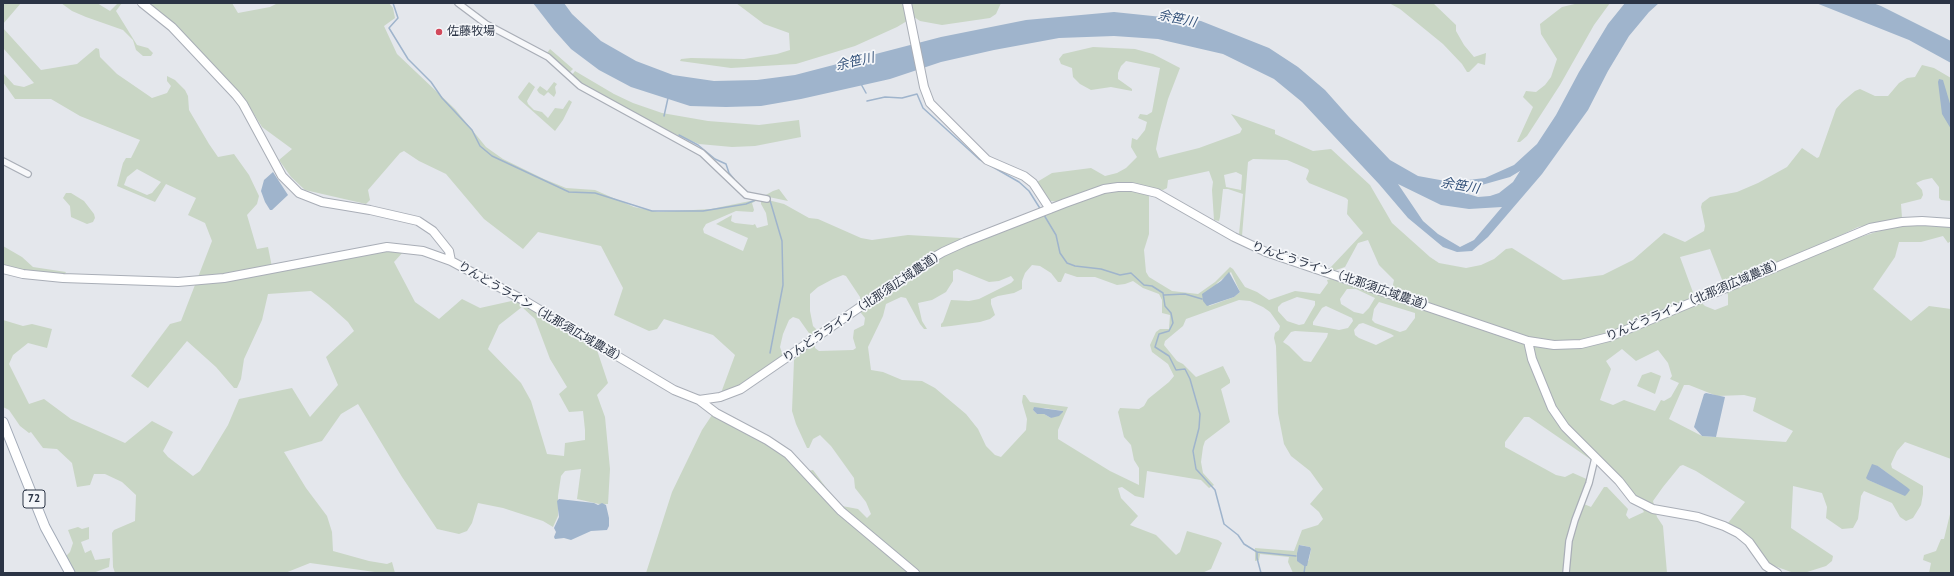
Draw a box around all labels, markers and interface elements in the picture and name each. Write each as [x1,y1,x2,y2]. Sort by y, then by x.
water label: 余笹川 [1156,7,1198,31]
place label: 佐藤牧場 [447,25,495,39]
marker: 佐藤牧場 [434,27,444,37]
water label: 余笹川 [834,50,876,74]
water label: 余笹川 [1439,175,1481,197]
street label: りんどうライン（北那須広域農道） [1250,239,1436,315]
street label: りんどうライン（北那須広域農道） [780,246,948,366]
street label: りんどうライン（北那須広域農道） [1604,256,1786,344]
street label: りんどうライン（北那須広域農道） [455,259,629,367]
road number: 72 [23,490,45,508]

